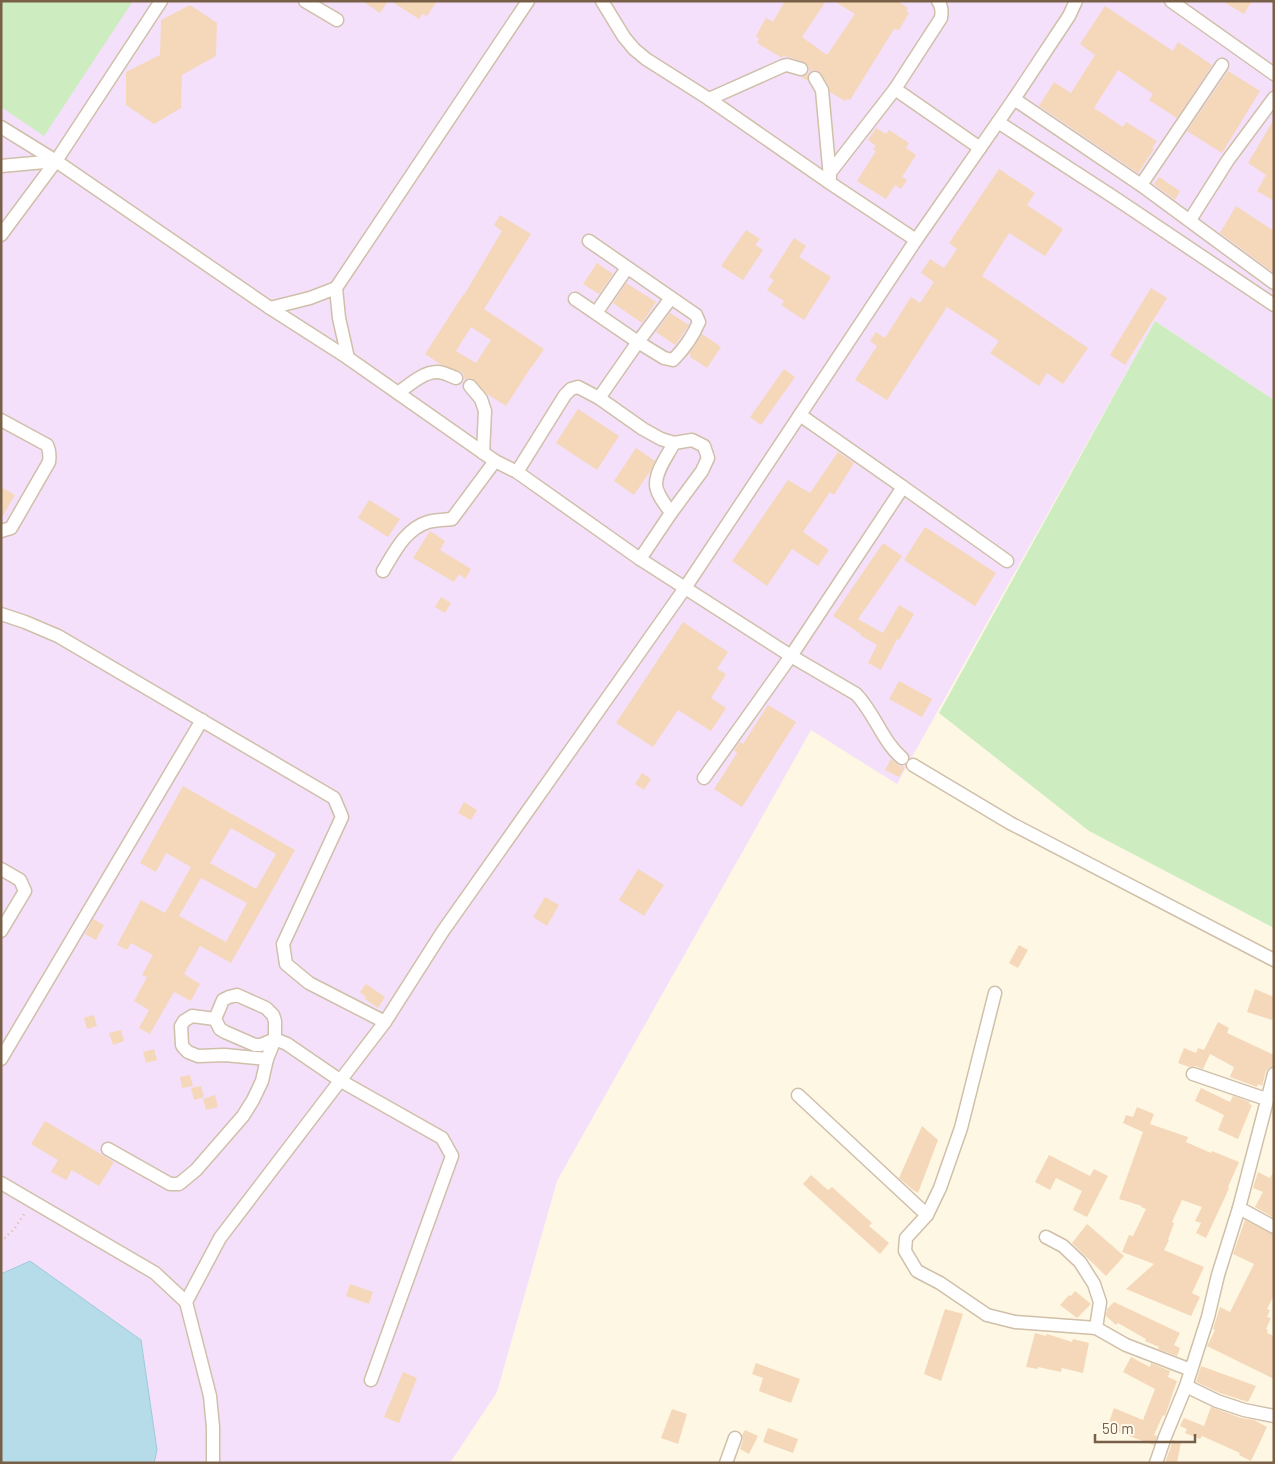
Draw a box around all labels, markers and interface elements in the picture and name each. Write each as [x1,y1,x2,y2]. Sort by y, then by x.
scale bar [1095,1412,1195,1444]
text: 50 m [1102,1419,1134,1437]

